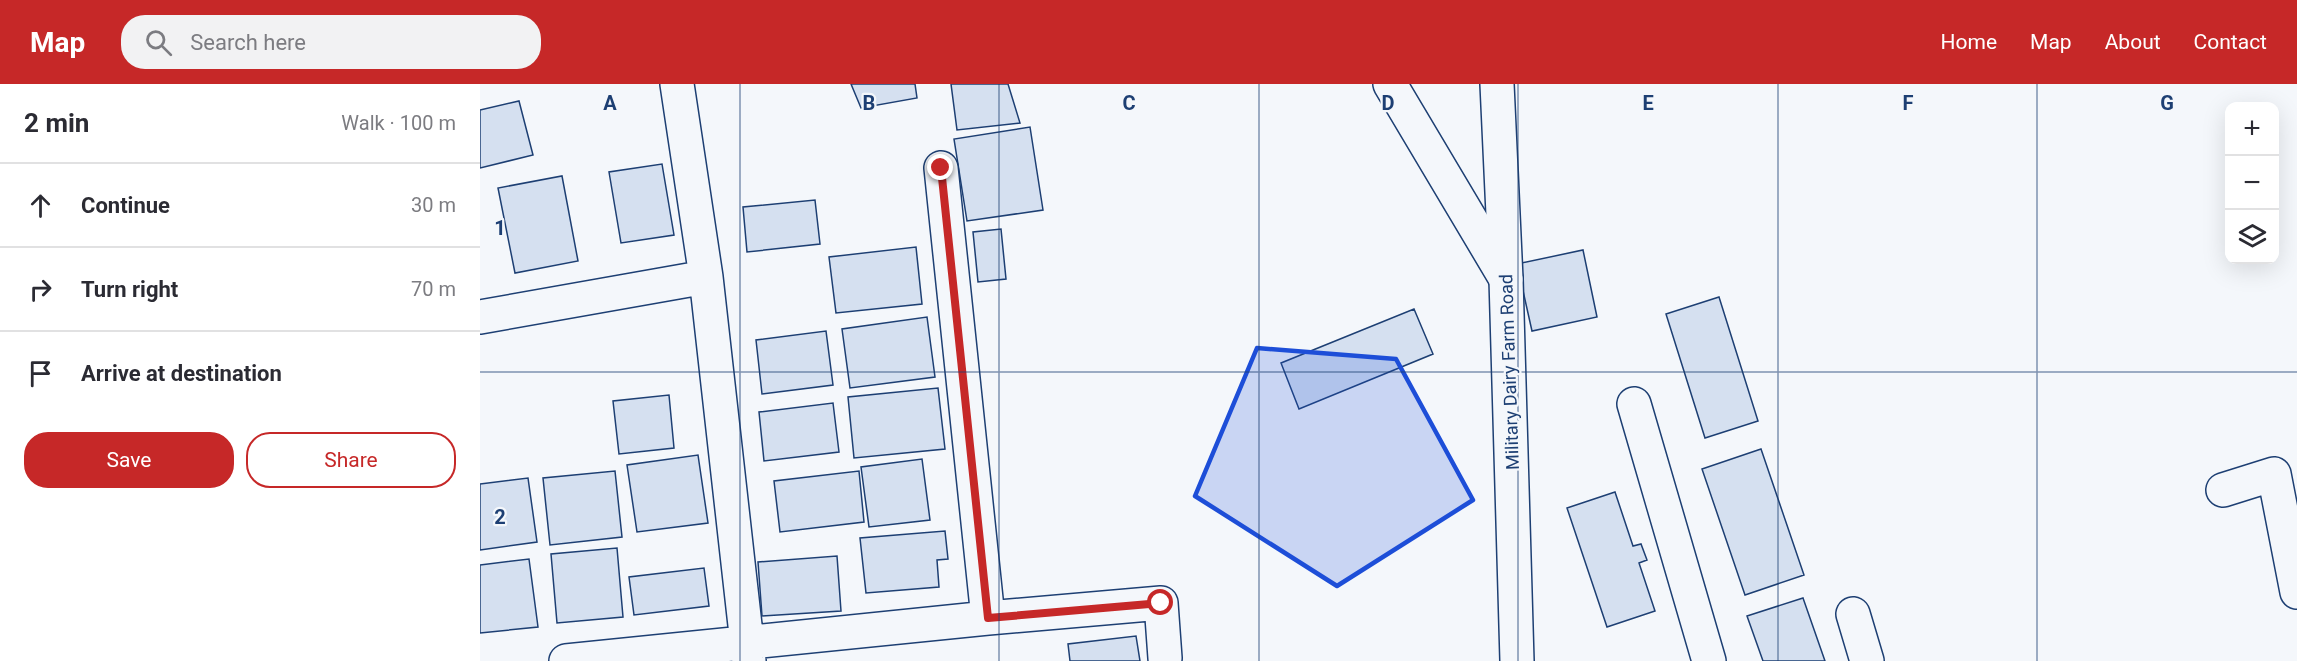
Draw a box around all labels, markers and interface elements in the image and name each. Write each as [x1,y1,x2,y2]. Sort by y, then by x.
search box [121,15,541,69]
text: Map [30,26,85,59]
icon: search [142,26,175,59]
text: Search here [190,30,306,55]
text: Home [1941,30,1997,54]
text: Map [2030,30,2072,54]
text: About [2105,30,2161,54]
text: Contact [2194,30,2267,54]
text: A [603,91,617,115]
text: B [863,91,875,115]
text: C [1122,91,1136,115]
text: D [1382,91,1395,115]
text: E [1642,91,1654,115]
text: F [1903,91,1914,115]
text: G [2160,91,2174,115]
map controls [2225,102,2279,264]
button: + [2225,102,2279,156]
text: 2 min [24,108,89,138]
text: Walk · 100 m [341,111,456,135]
route end [927,154,953,180]
button: − [2225,156,2279,210]
icon: ahead [24,189,57,222]
text: Continue [81,193,170,218]
text: 30 m [411,193,456,217]
button: layers [2225,210,2279,264]
text: 1 [494,216,506,240]
icon: right [24,273,57,306]
street label: Military Dairy Farm Road [1495,274,1523,470]
text: Turn right [81,277,178,302]
text: 70 m [411,277,456,301]
icon: arrive [24,357,57,390]
text: Arrive at destination [81,361,282,386]
button: Save [24,432,234,488]
button: Share [246,432,456,488]
text: 2 [494,505,506,529]
route start [1147,589,1173,615]

